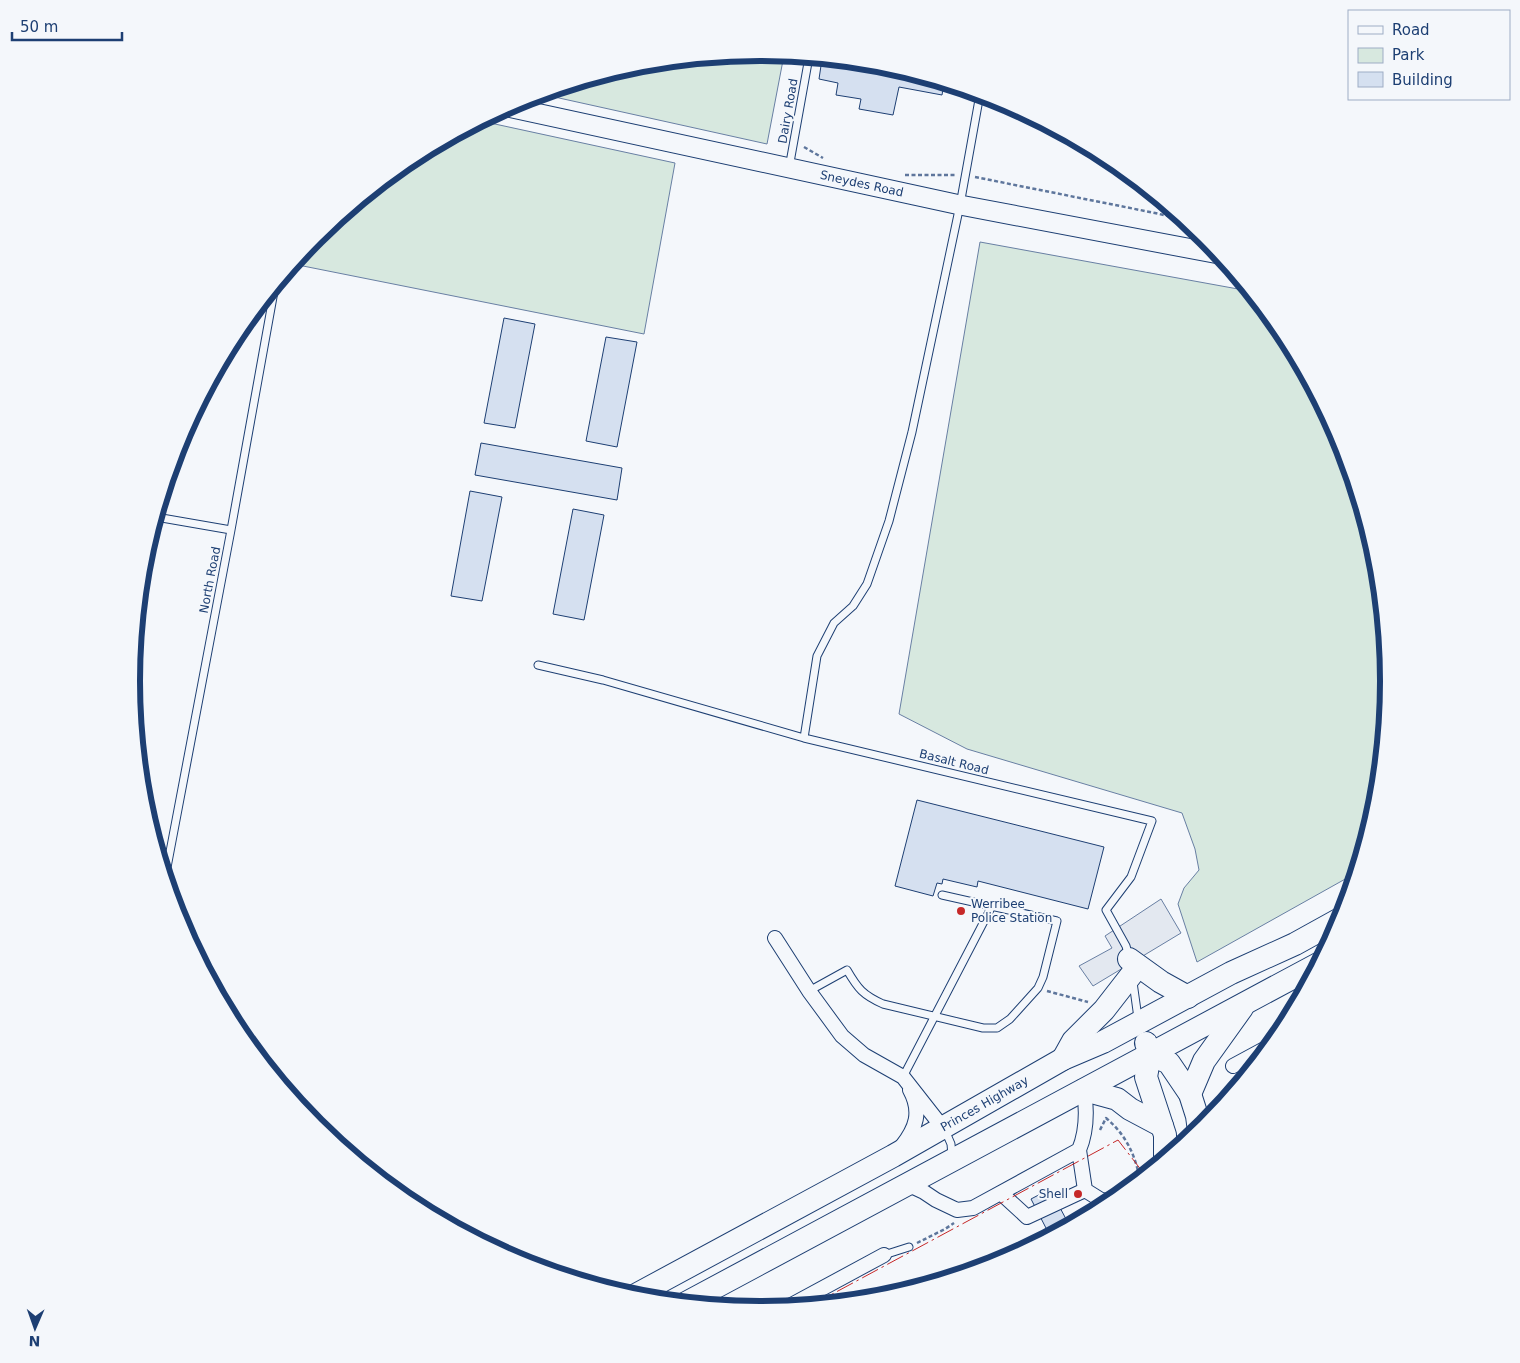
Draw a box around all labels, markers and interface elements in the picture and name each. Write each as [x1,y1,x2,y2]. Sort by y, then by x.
scale bar [12,10,122,42]
legend [1348,10,1510,100]
text: 50 m [20,18,58,36]
text: Road [1392,21,1430,39]
text: Park [1392,46,1425,64]
text: Building [1392,71,1453,89]
street label: Dairy Road [775,77,801,145]
street label: Sneydes Road [819,168,905,200]
street label: North Road [197,546,223,614]
street label: Basalt Road [918,747,990,777]
place label: Werribee Police Station [971,897,1052,925]
marker: Werribee Police Station [955,905,967,917]
street label: Princes Highway [938,1073,1031,1134]
place label: Shell [1039,1187,1068,1201]
marker: Shell [1072,1188,1084,1200]
north arrow [10,1303,60,1353]
text: N [28,1333,41,1349]

